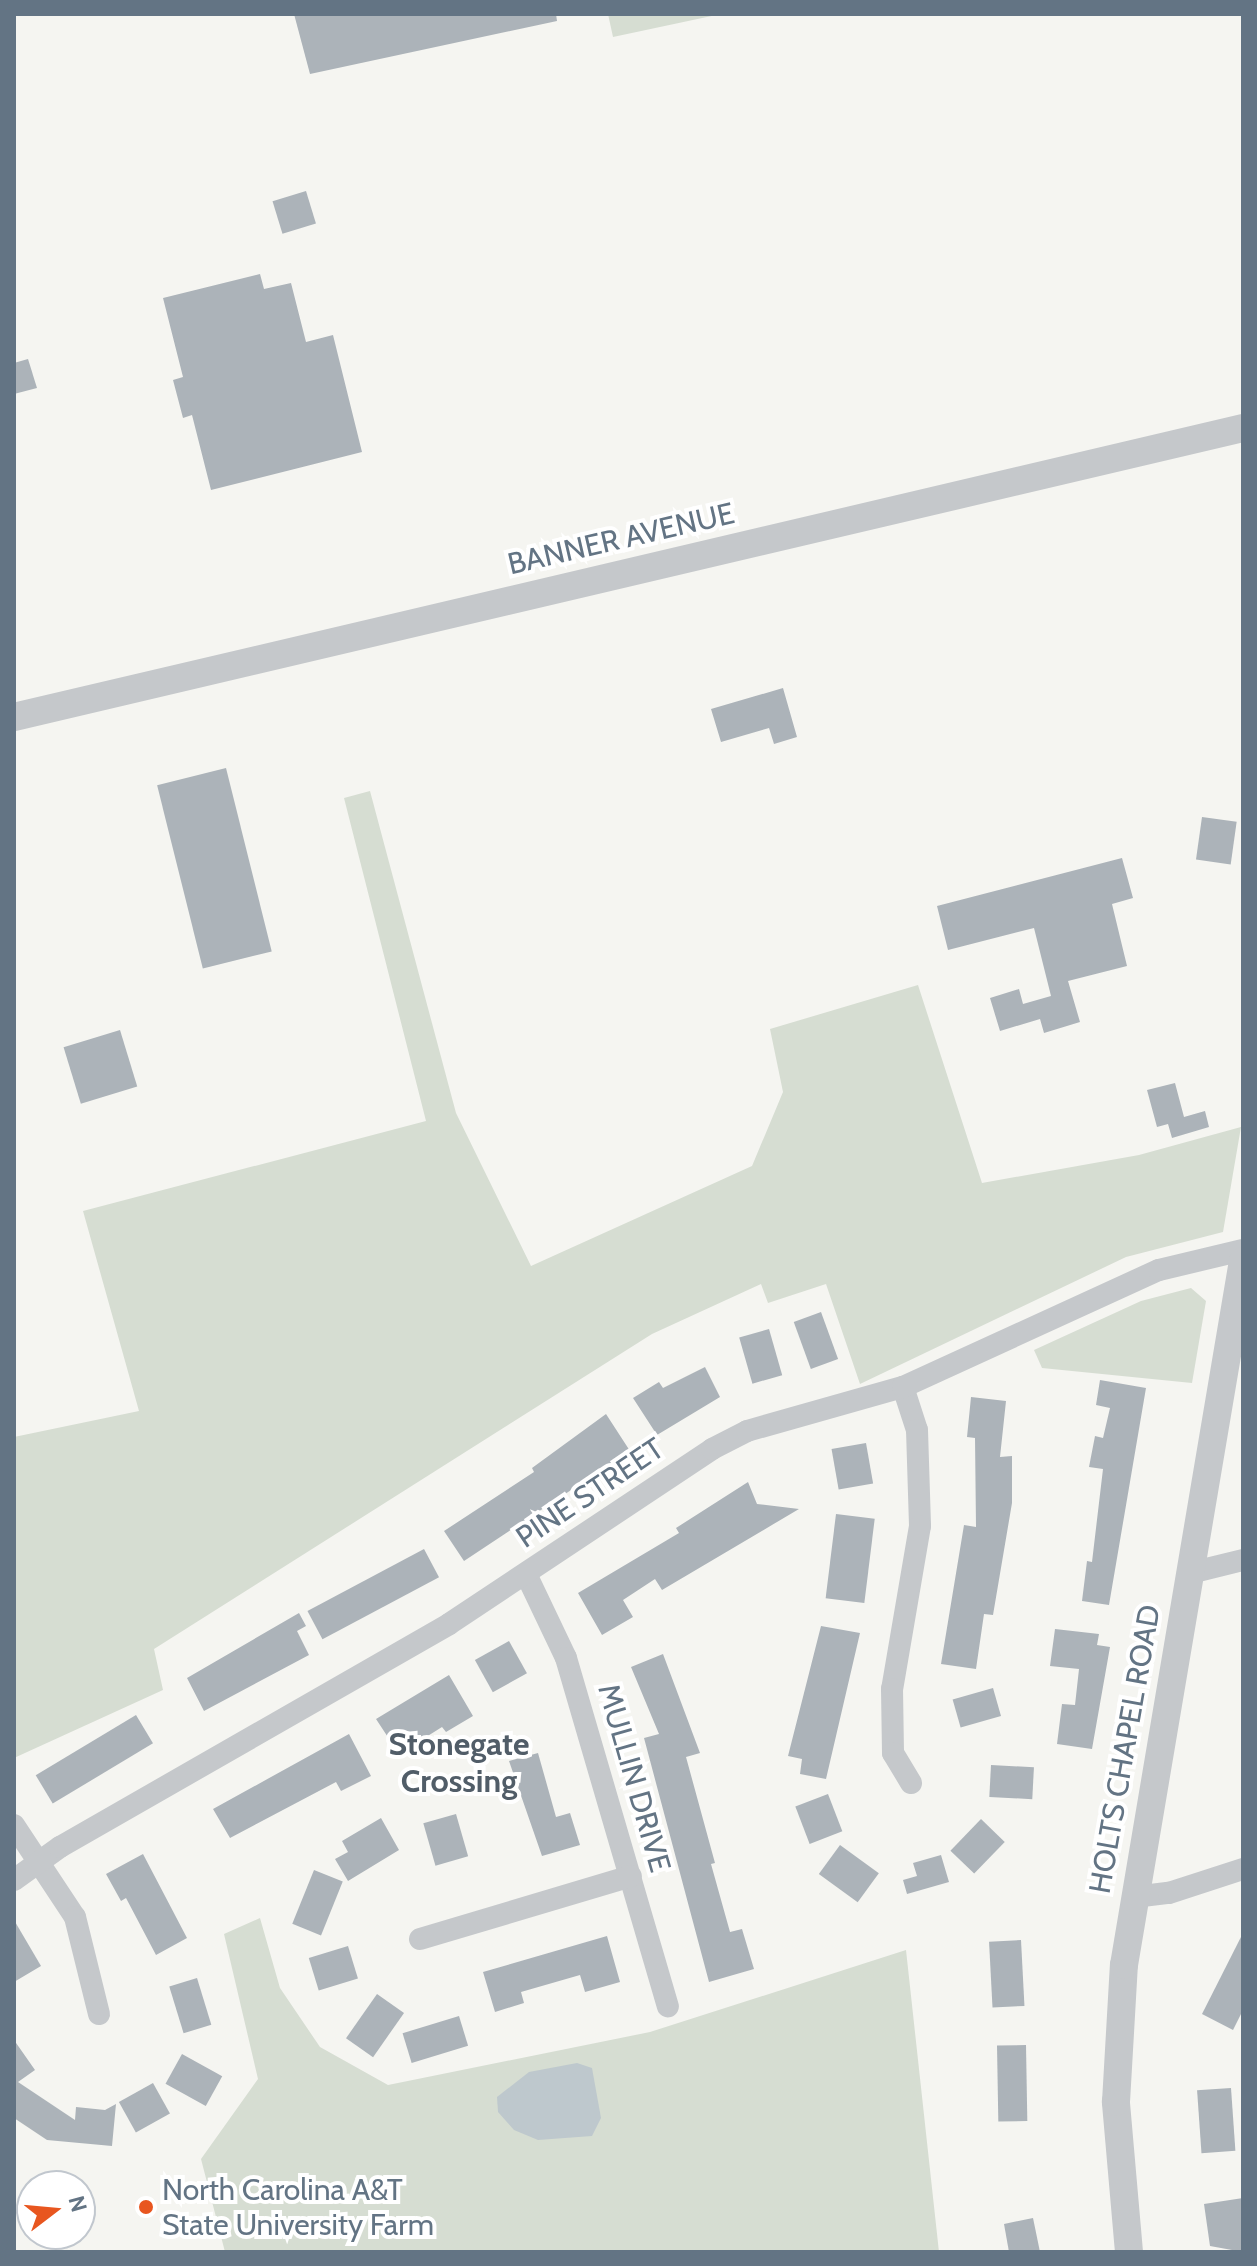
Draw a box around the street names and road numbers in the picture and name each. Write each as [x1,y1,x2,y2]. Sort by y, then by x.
street label: BANNER AVENUE [504,495,738,583]
street label: PINE STREET [509,1431,671,1555]
street label: HOLTS CHAPEL ROAD [1082,1602,1168,1896]
street label: MULLIN DRIVE [590,1680,678,1876]

